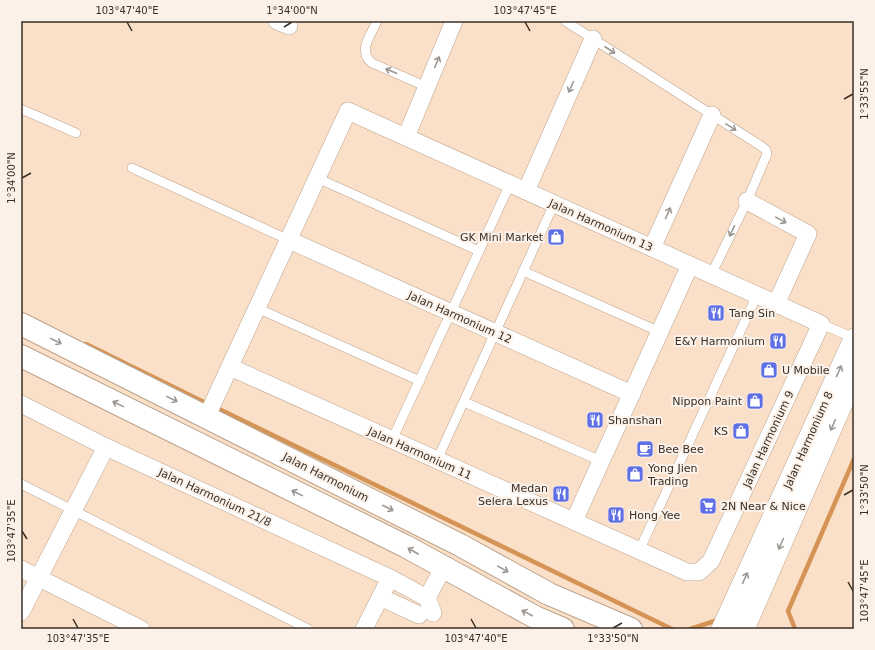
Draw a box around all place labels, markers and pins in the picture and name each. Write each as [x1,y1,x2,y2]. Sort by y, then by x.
shop icon: GK Mini Market [546,227,566,247]
place label: GK Mini Market [460,231,544,244]
restaurant icon: Tang Sin [706,303,726,323]
place label: Tang Sin [728,307,775,320]
restaurant icon: E&Y Harmonium [768,331,788,351]
place label: E&Y Harmonium [675,335,765,348]
shop icon: U Mobile [759,360,779,380]
place label: U Mobile [782,364,830,377]
shop icon: Nippon Paint [745,391,765,411]
place label: Nippon Paint [672,395,743,408]
restaurant icon: Shanshan [585,410,605,430]
place label: Shanshan [608,414,662,427]
shop icon: KS [731,421,751,441]
place label: KS [714,425,728,438]
cafe icon: Bee Bee [635,439,655,459]
place label: Bee Bee [658,443,704,456]
place label: Yong Jien Trading [647,462,698,488]
shop icon: Yong Jien Trading [625,464,645,484]
place label: Medan Selera Lexus [478,482,548,508]
restaurant icon: Medan Selera Lexus [551,484,571,504]
supermarket icon: 2N Near & Nice [698,496,718,516]
place label: 2N Near & Nice [721,500,806,513]
restaurant icon: Hong Yee [606,505,626,525]
place label: Hong Yee [629,509,680,522]

